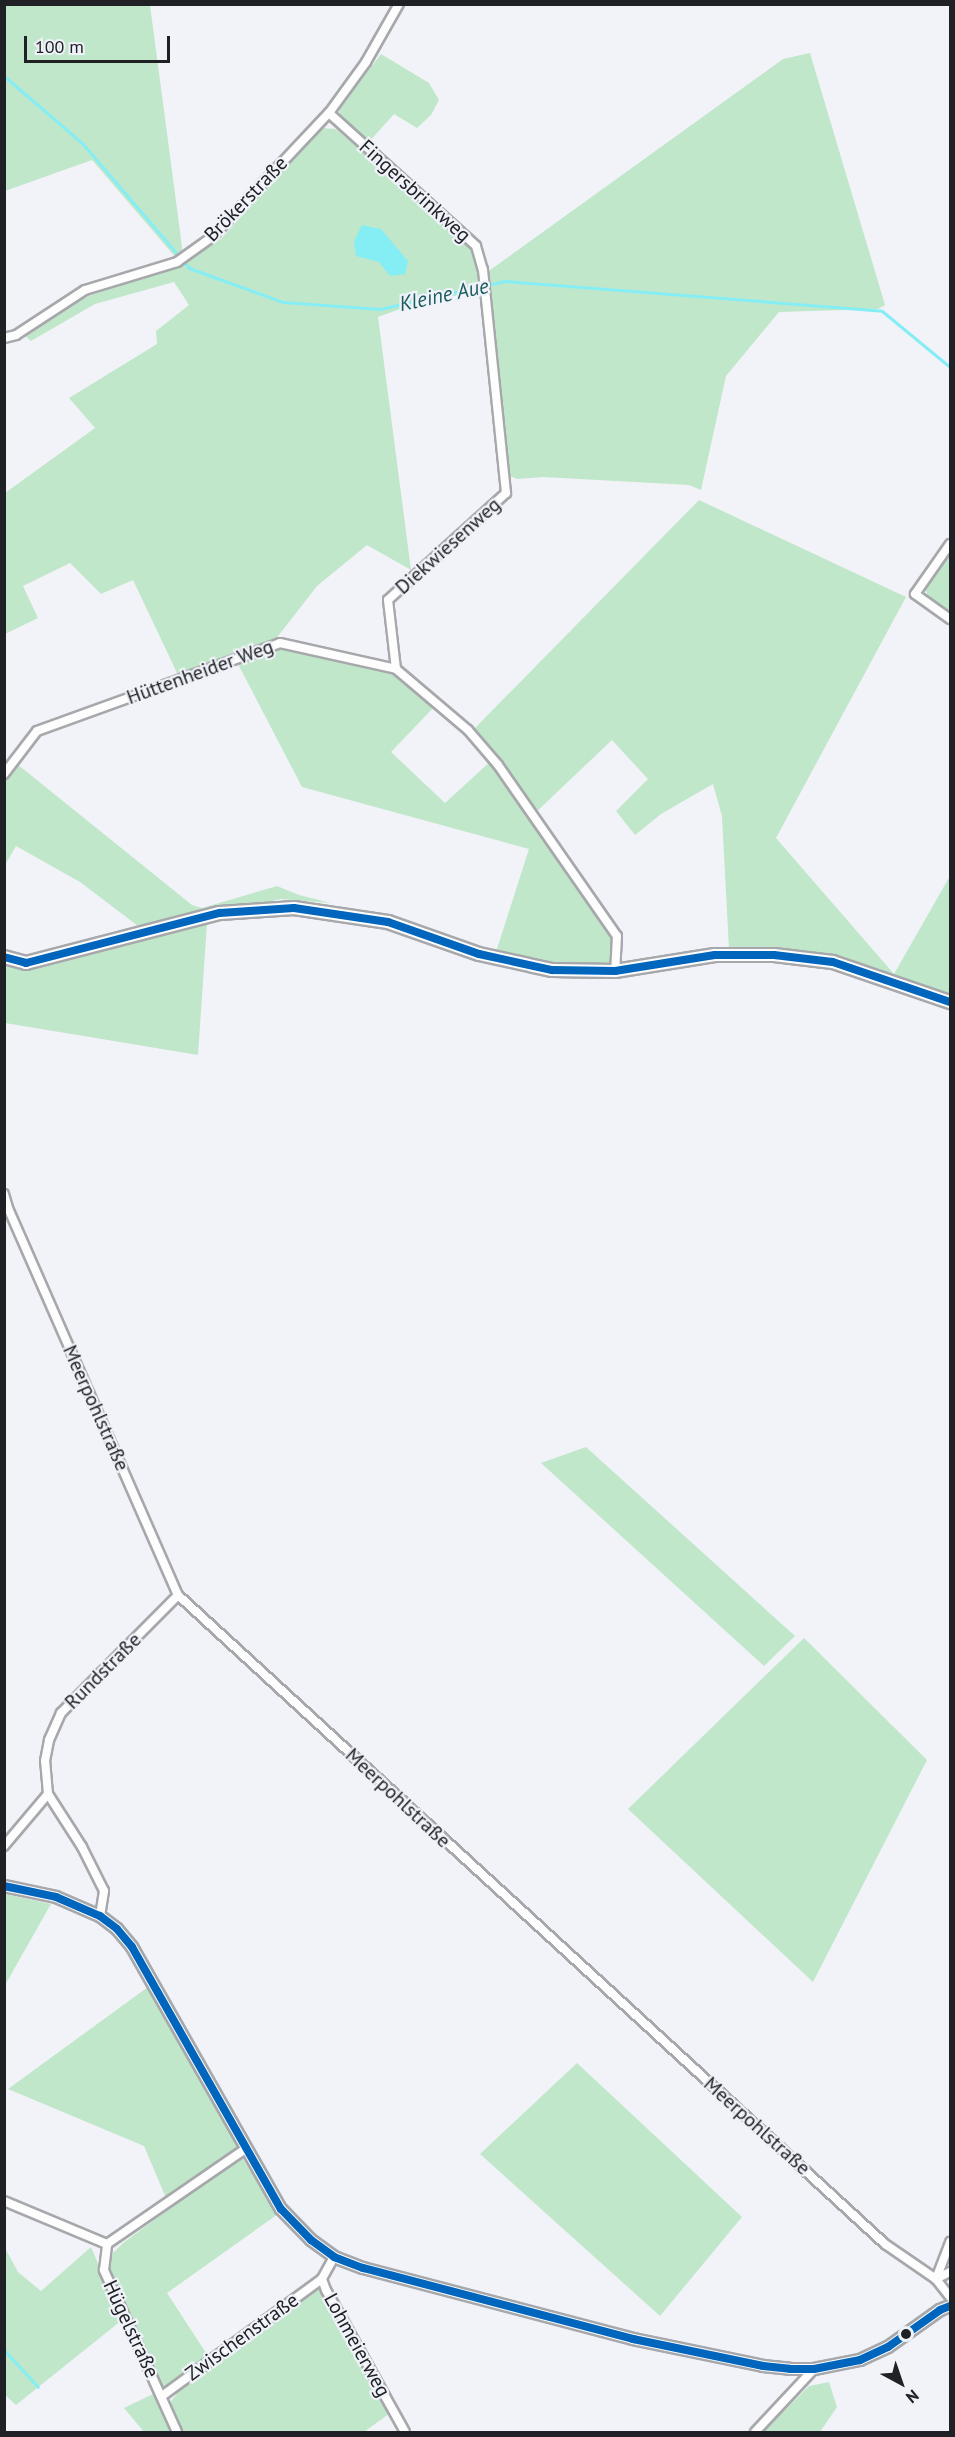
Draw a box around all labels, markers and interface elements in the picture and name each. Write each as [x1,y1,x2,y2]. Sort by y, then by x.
scale bar [27,24,172,62]
text: 100 m [35,35,84,58]
street label: Fingersbrinkweg [354,135,476,247]
street label: Brökerstraße [199,151,293,247]
water label: Kleine Aue [397,273,491,317]
street label: Diekwiesenweg [391,493,505,599]
street label: Hüttenheider Weg [123,634,277,710]
street label: Meerpohlstraße [58,1341,134,1475]
street label: Rundstraße [60,1628,146,1714]
street label: Meerpohlstraße [340,1743,456,1853]
street label: Meerpohlstraße [699,2072,815,2180]
street label: Hügelstraße [98,2276,164,2382]
street label: Zwischenstraße [181,2288,303,2386]
street label: Lohmeierweg [319,2289,395,2401]
unlabelled marker [900,2328,912,2340]
north arrow [871,2353,931,2413]
text: N [902,2386,923,2408]

